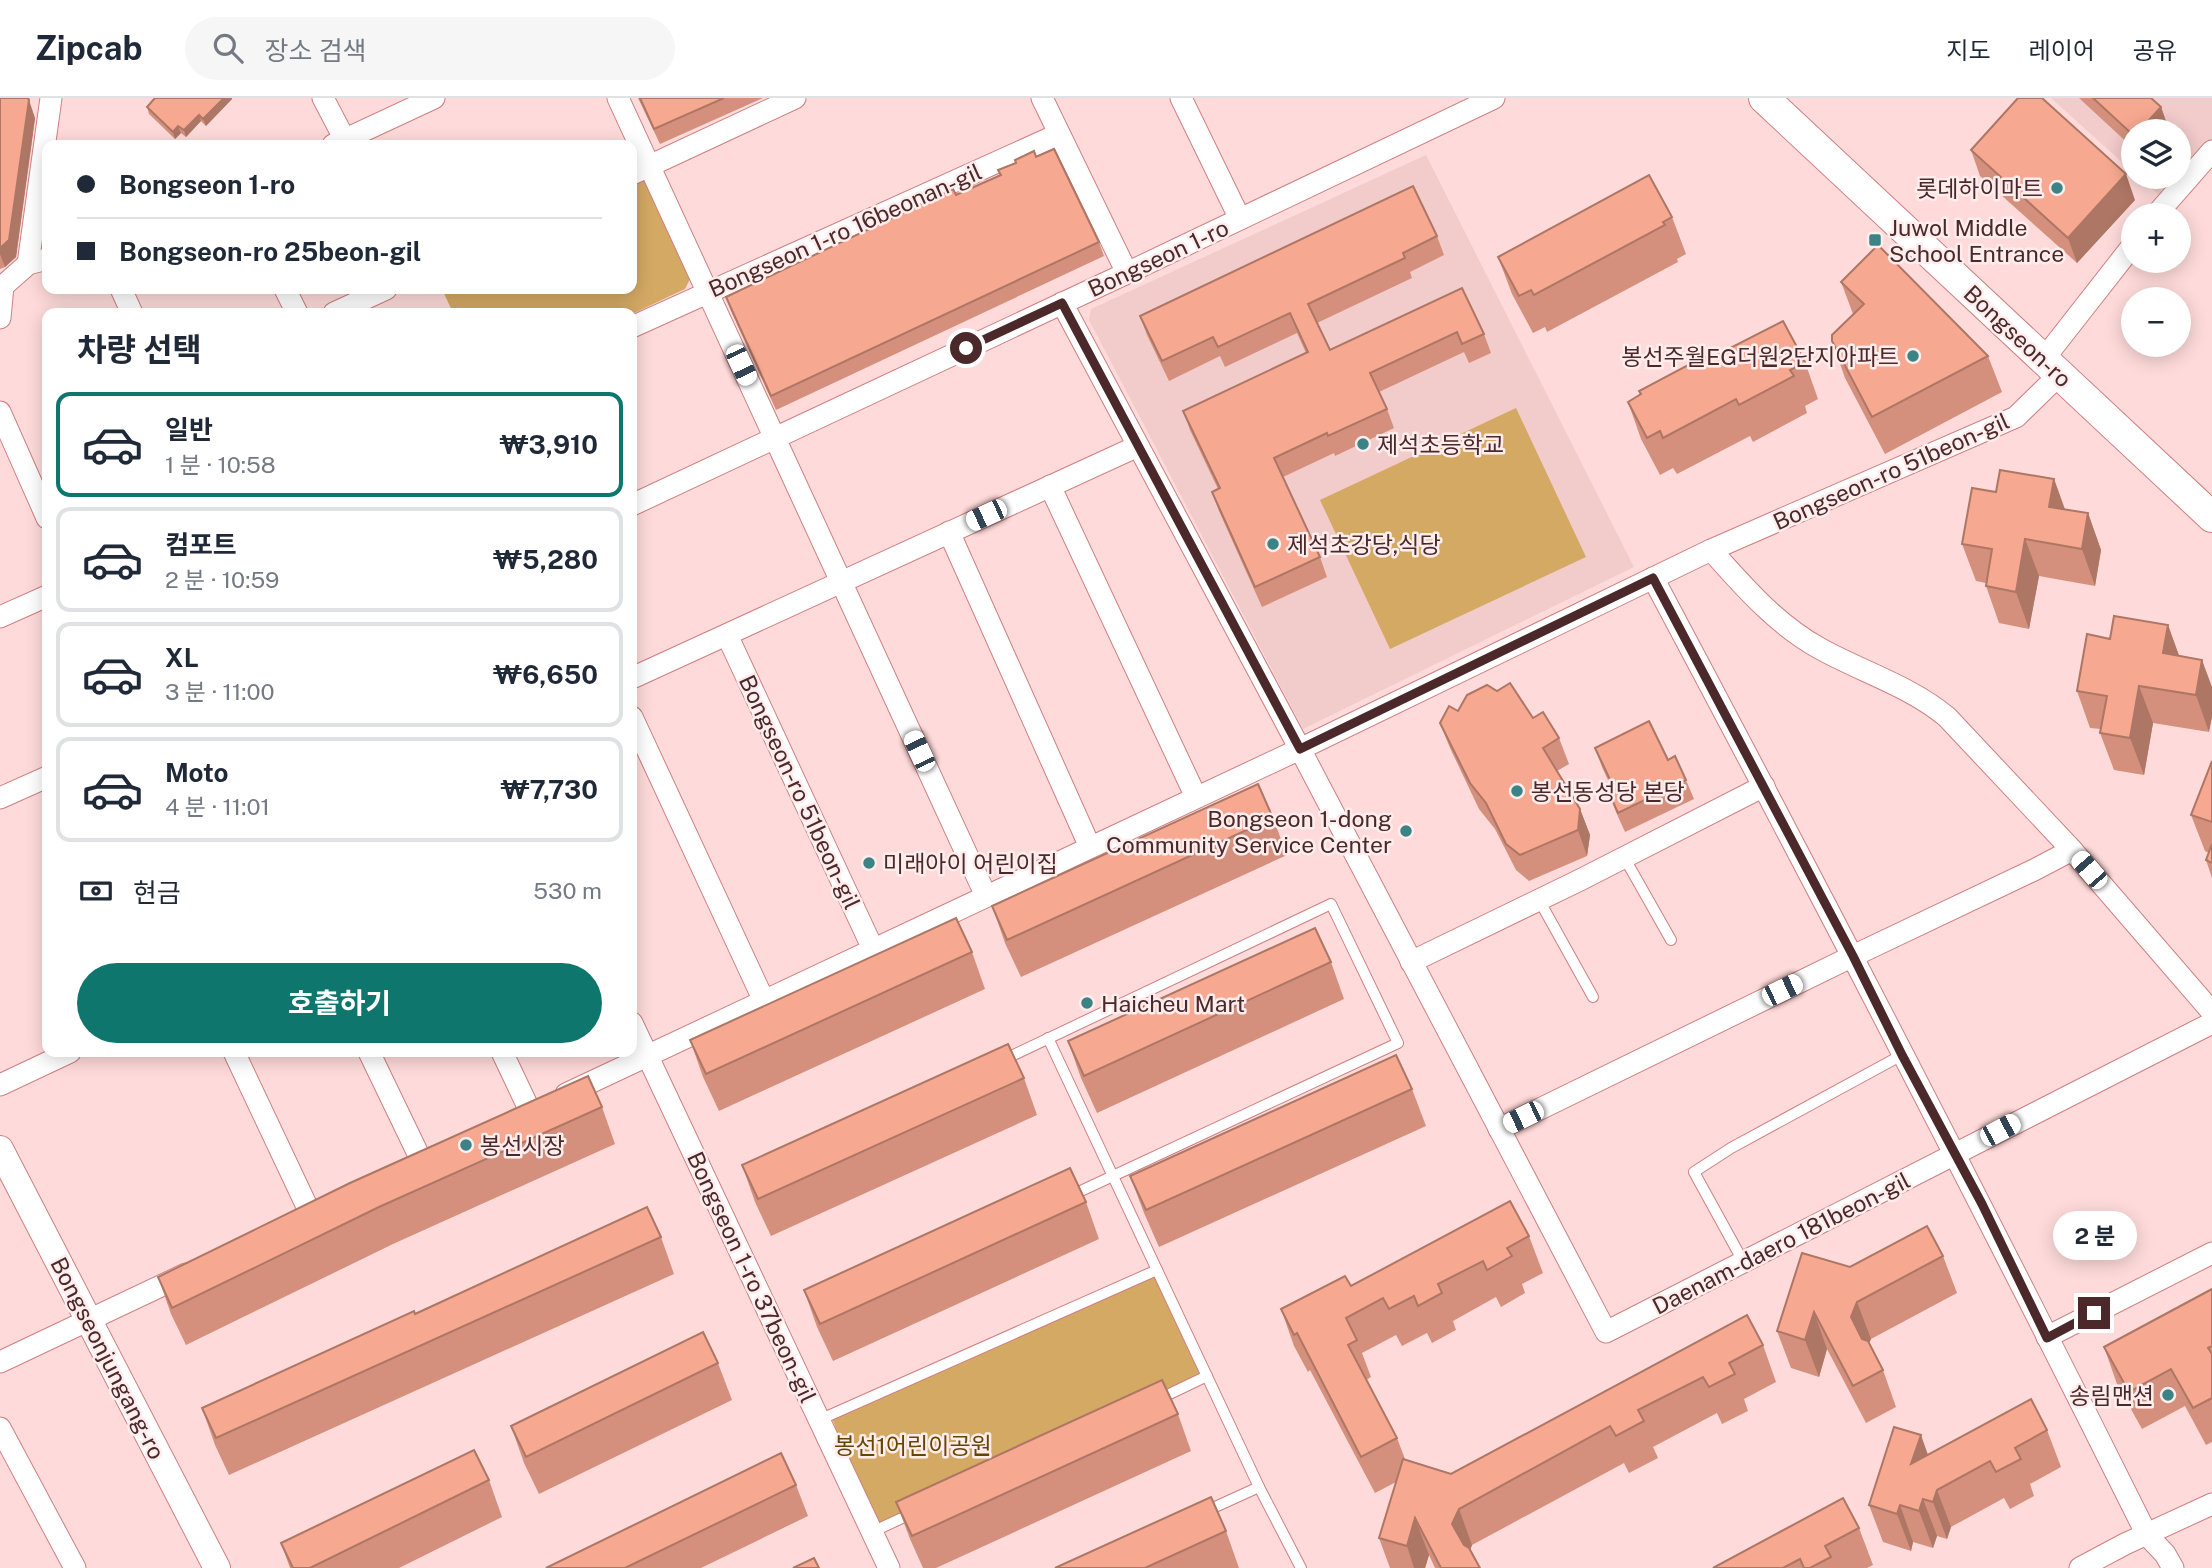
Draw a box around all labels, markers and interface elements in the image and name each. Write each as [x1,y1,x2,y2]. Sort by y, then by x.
search box [185,17,675,80]
text: Zipcab [35,29,143,67]
icon: search [209,29,247,67]
text: 장소 검색 [265,35,367,66]
text: 지도 [1946,36,1991,64]
text: 레이어 [2029,36,2095,64]
text: 공유 [2133,36,2177,64]
map controls [2121,119,2191,357]
button: layers [2121,119,2191,189]
street label: Bongseon 1-ro 16beonan-gil [704,157,986,303]
text: Bongseon 1-ro [119,169,295,200]
place label: 롯데하이마트 [1916,175,2043,202]
marker: 롯데하이마트 [2049,180,2065,196]
button: + [2121,203,2191,273]
street label: Bongseon 1-ro [1083,214,1233,302]
place label: Juwol Middle School Entrance [1889,214,2064,267]
marker: Juwol Middle School Entrance [1867,232,1883,248]
text: Bongseon-ro 25beon-gil [119,236,421,267]
street label: Bongseon-ro [1959,279,2077,393]
button: − [2121,287,2191,357]
text: 차량 선택 [77,331,202,368]
route start [950,332,982,364]
car [723,342,760,388]
place label: 봉선주월EG더원2단지아파트 [1621,343,1899,370]
marker: 봉선주월EG더원2단지아파트 [1905,348,1921,364]
street label: Bongseon-ro 51beon-gil [1769,407,2013,535]
icon: car [81,413,144,476]
text: 일반 [165,414,213,445]
text: ₩3,910 [499,429,598,460]
place label: 제석초등학교 [1377,431,1504,458]
marker: 제석초등학교 [1355,436,1371,452]
text: 1 분 · 10:58 [165,451,276,478]
car [963,497,1010,533]
icon: car [81,528,144,591]
text: 컴포트 [165,529,237,560]
place label: 제석초강당,식당 [1287,531,1441,558]
marker: 제석초강당,식당 [1265,536,1281,552]
text: ₩5,280 [493,544,598,575]
text: 2 분 · 10:59 [165,566,279,593]
text: XL [165,642,199,673]
icon: car [81,643,144,706]
text: ₩6,650 [493,659,598,690]
street label: Bongseon-ro 51beon-gil [734,671,866,913]
text: 3 분 · 11:00 [165,678,274,705]
car [901,728,938,774]
text: Moto [165,757,228,788]
icon: car [81,758,144,821]
text: ₩7,730 [501,774,598,805]
place label: 봉선동성당 본당 [1531,778,1685,805]
marker: 봉선동성당 본당 [1509,783,1525,799]
text: 4 분 · 11:01 [165,793,270,820]
place label: Bongseon 1-dong Community Service Center [1106,805,1392,858]
marker: Bongseon 1-dong Community Service Center [1398,823,1414,839]
car [2068,847,2111,893]
place label: 미래아이 어린이집 [883,850,1058,877]
marker: 미래아이 어린이집 [861,855,877,871]
icon: cash [77,872,115,910]
text: 현금 [133,877,181,908]
text: 530 m [533,877,602,904]
button: 호출하기 [77,963,602,1043]
car [1759,971,1806,1009]
place label: Haicheu Mart [1101,990,1245,1017]
marker: Haicheu Mart [1079,995,1095,1011]
car [1500,1098,1547,1136]
car [1977,1111,2024,1149]
place label: 봉선시장 [480,1132,565,1159]
marker: 봉선시장 [458,1137,474,1153]
street label: Bongseon 1-ro 37beon-gil [682,1147,822,1407]
street label: Daenam-daero 181beon-gil [1648,1166,1914,1320]
callout: 2 분 [2052,1212,2136,1260]
text: 2 분 [2075,1222,2115,1249]
street label: Bongseonjungang-ro [45,1252,171,1464]
route end [2078,1297,2110,1329]
place label: 송림맨션 [2069,1382,2154,1409]
marker: 송림맨션 [2160,1387,2176,1403]
park label: 봉선1어린이공원 [834,1432,992,1459]

